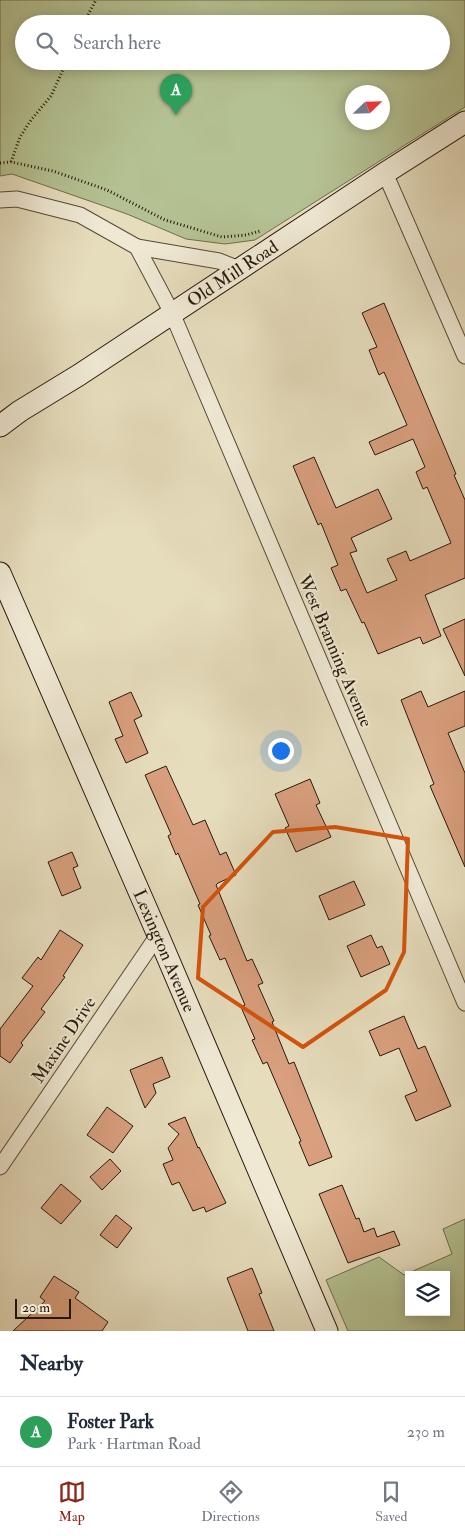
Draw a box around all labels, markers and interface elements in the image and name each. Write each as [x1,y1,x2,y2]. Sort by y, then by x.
search box [15,15,450,70]
icon: search [33,29,61,57]
text: Search here [73,31,161,55]
pin: A [160,74,192,115]
north arrow [345,85,390,130]
street label: Old Mill Road [182,235,283,312]
street label: West Branning Avenue [292,570,378,731]
your location [268,738,294,764]
street label: Lexington Avenue [128,886,201,1016]
street label: Maxine Drive [27,992,102,1088]
map controls [405,1271,450,1316]
button: layers [405,1271,450,1316]
scale bar [15,1296,71,1319]
text: 20 m [22,1299,50,1316]
text: Nearby [20,1350,83,1377]
text: Foster Park [67,1410,154,1434]
text: A [31,1422,41,1442]
text: 230 m [407,1422,445,1442]
text: Park · Hartman Road [67,1434,201,1454]
tab: Map [58,1478,86,1525]
tab: Directions [201,1478,260,1525]
tab: Saved [375,1478,407,1525]

